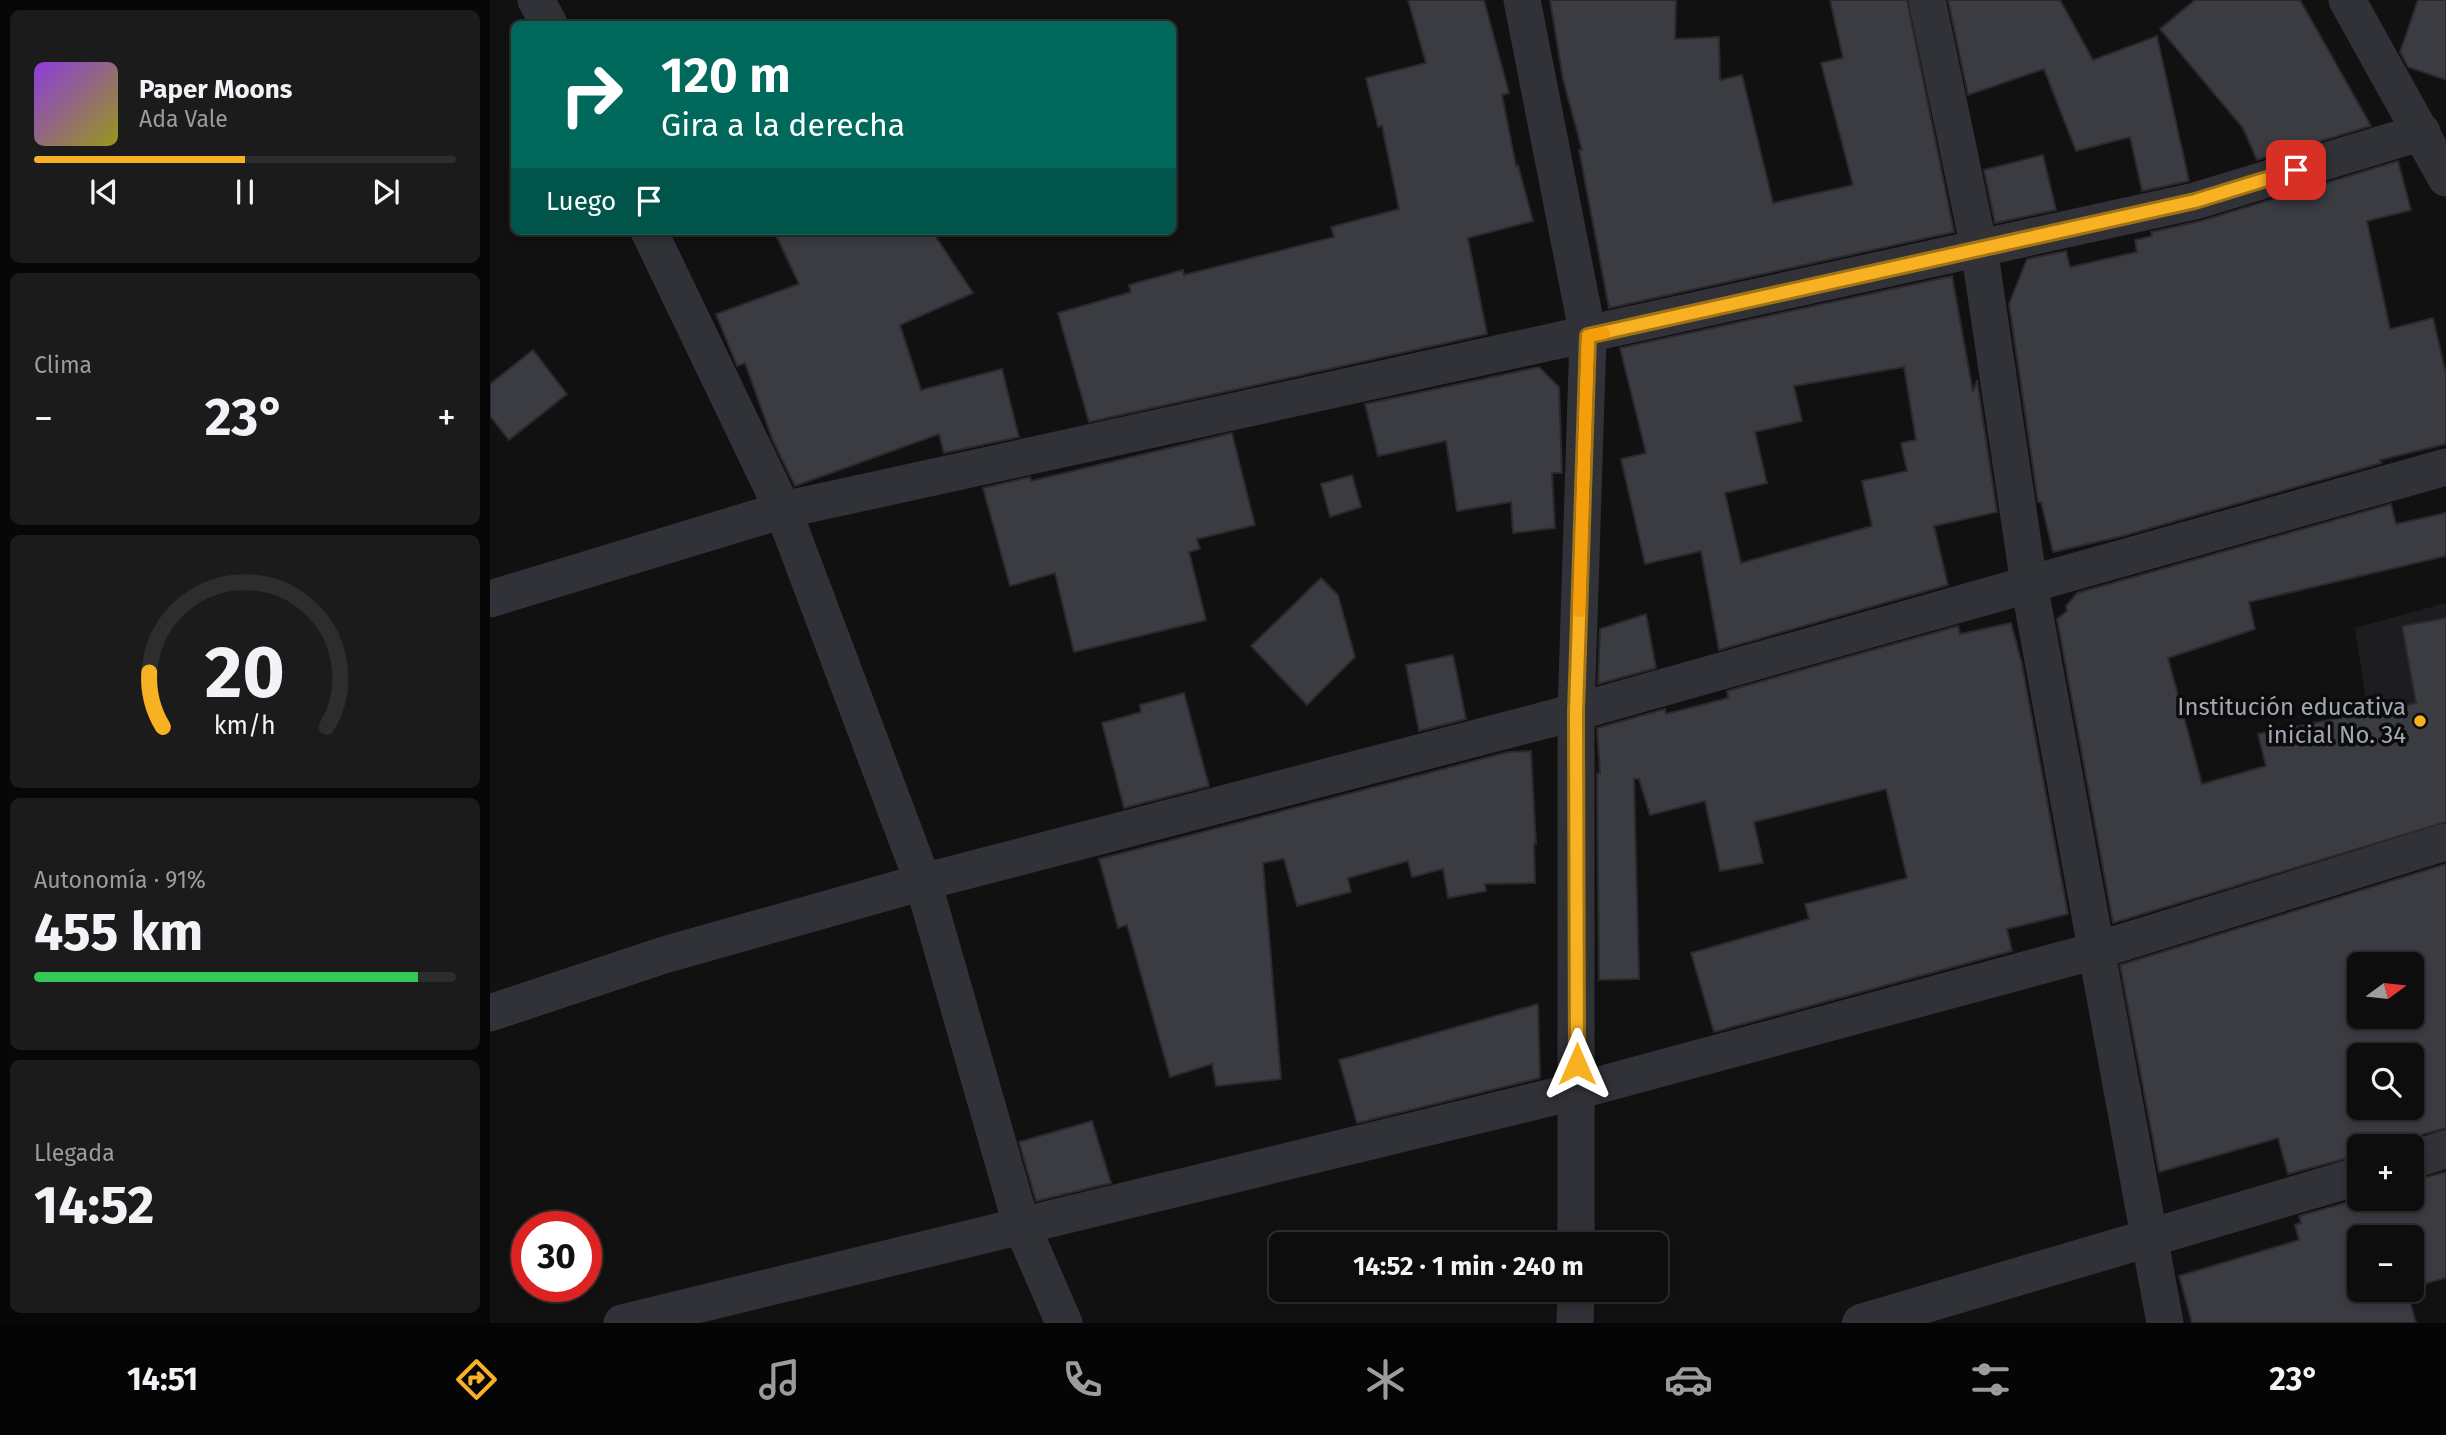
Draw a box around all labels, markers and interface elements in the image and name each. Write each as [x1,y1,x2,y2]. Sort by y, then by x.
text: 120 m [661,46,791,105]
icon: right [546,49,637,140]
text: Paper Moons [139,74,292,105]
text: Ada Vale [139,105,228,133]
text: Gira a la derecha [661,106,905,144]
pin [2266,140,2326,200]
icon: arrive [2277,151,2315,189]
icon: previous [85,173,123,211]
icon: pause [226,173,264,211]
icon: next [367,173,405,211]
icon: arrive [630,182,668,220]
text: Luego [546,186,616,217]
text: Clima [34,351,92,379]
text: 23° [205,386,285,449]
text: − [34,395,53,441]
text: + [437,395,456,441]
text: 20 [205,630,285,717]
place label: Institución educativa inicial No. 34 [2177,693,2406,749]
text: km/h [214,711,276,741]
marker: Institución educativa inicial No. 34 [2412,713,2428,729]
text: Autonomía · 91% [34,866,206,894]
text: 455 km [34,901,203,964]
north arrow [2347,952,2424,1029]
map controls [2347,952,2424,1302]
position arrow [1540,1027,1614,1101]
button: search [2347,1043,2424,1120]
button: + [2347,1134,2424,1211]
text: Llegada [34,1139,115,1167]
text: 14:52 [34,1174,154,1237]
speed limit sign: 30 [511,1211,602,1302]
button: − [2347,1225,2424,1302]
text: 14:52 · 1 min · 240 m [1353,1251,1584,1282]
icon: directions [452,1355,501,1404]
icon: music [755,1355,804,1404]
icon: phone [1058,1355,1107,1404]
icon: climate [1361,1355,1410,1404]
icon: car [1664,1355,1713,1404]
icon: filters [1966,1355,2015,1404]
text: 14:51 [127,1360,198,1398]
text: 23° [2269,1360,2319,1398]

